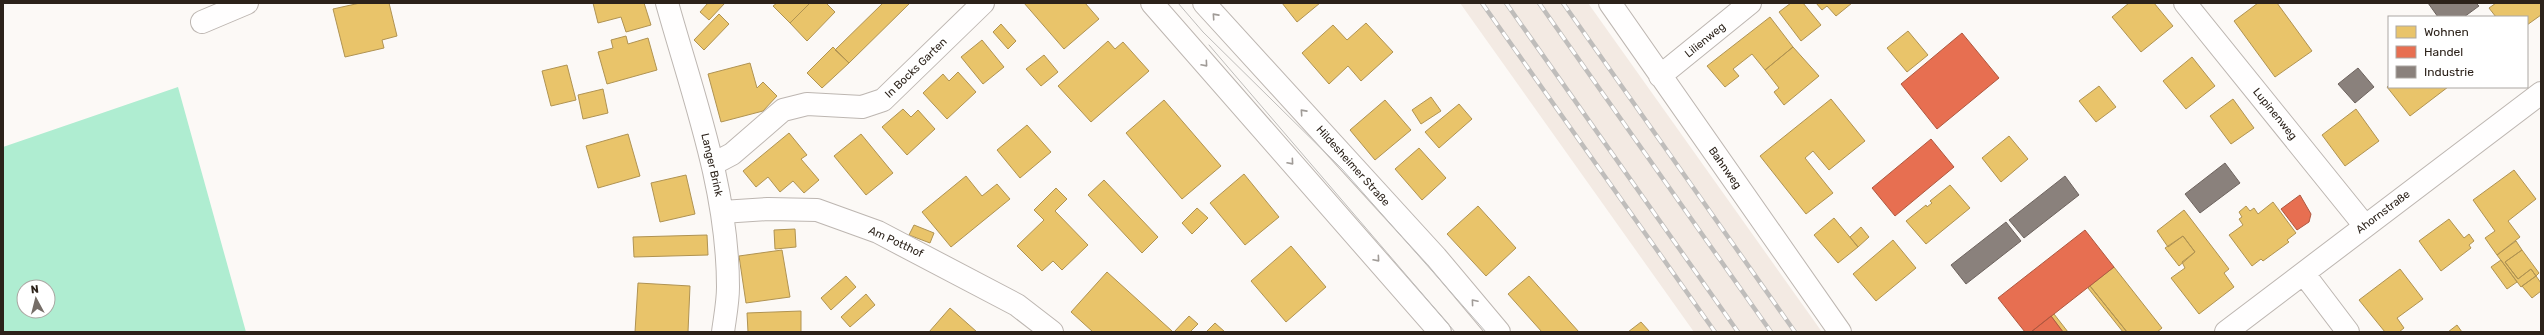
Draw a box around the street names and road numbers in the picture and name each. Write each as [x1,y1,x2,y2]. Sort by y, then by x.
street label: Lilienweg [1682,20,1728,60]
street label: In Bocks Garten [882,35,950,101]
street label: Lupinenweg [2250,86,2300,142]
street label: Hildesheimer Straße [1314,123,1392,209]
street label: Langer Brink [698,132,726,198]
street label: Bahnweg [1706,145,1744,191]
street label: Ahornstraße [2354,188,2412,236]
street label: Am Potthof [867,224,926,261]

